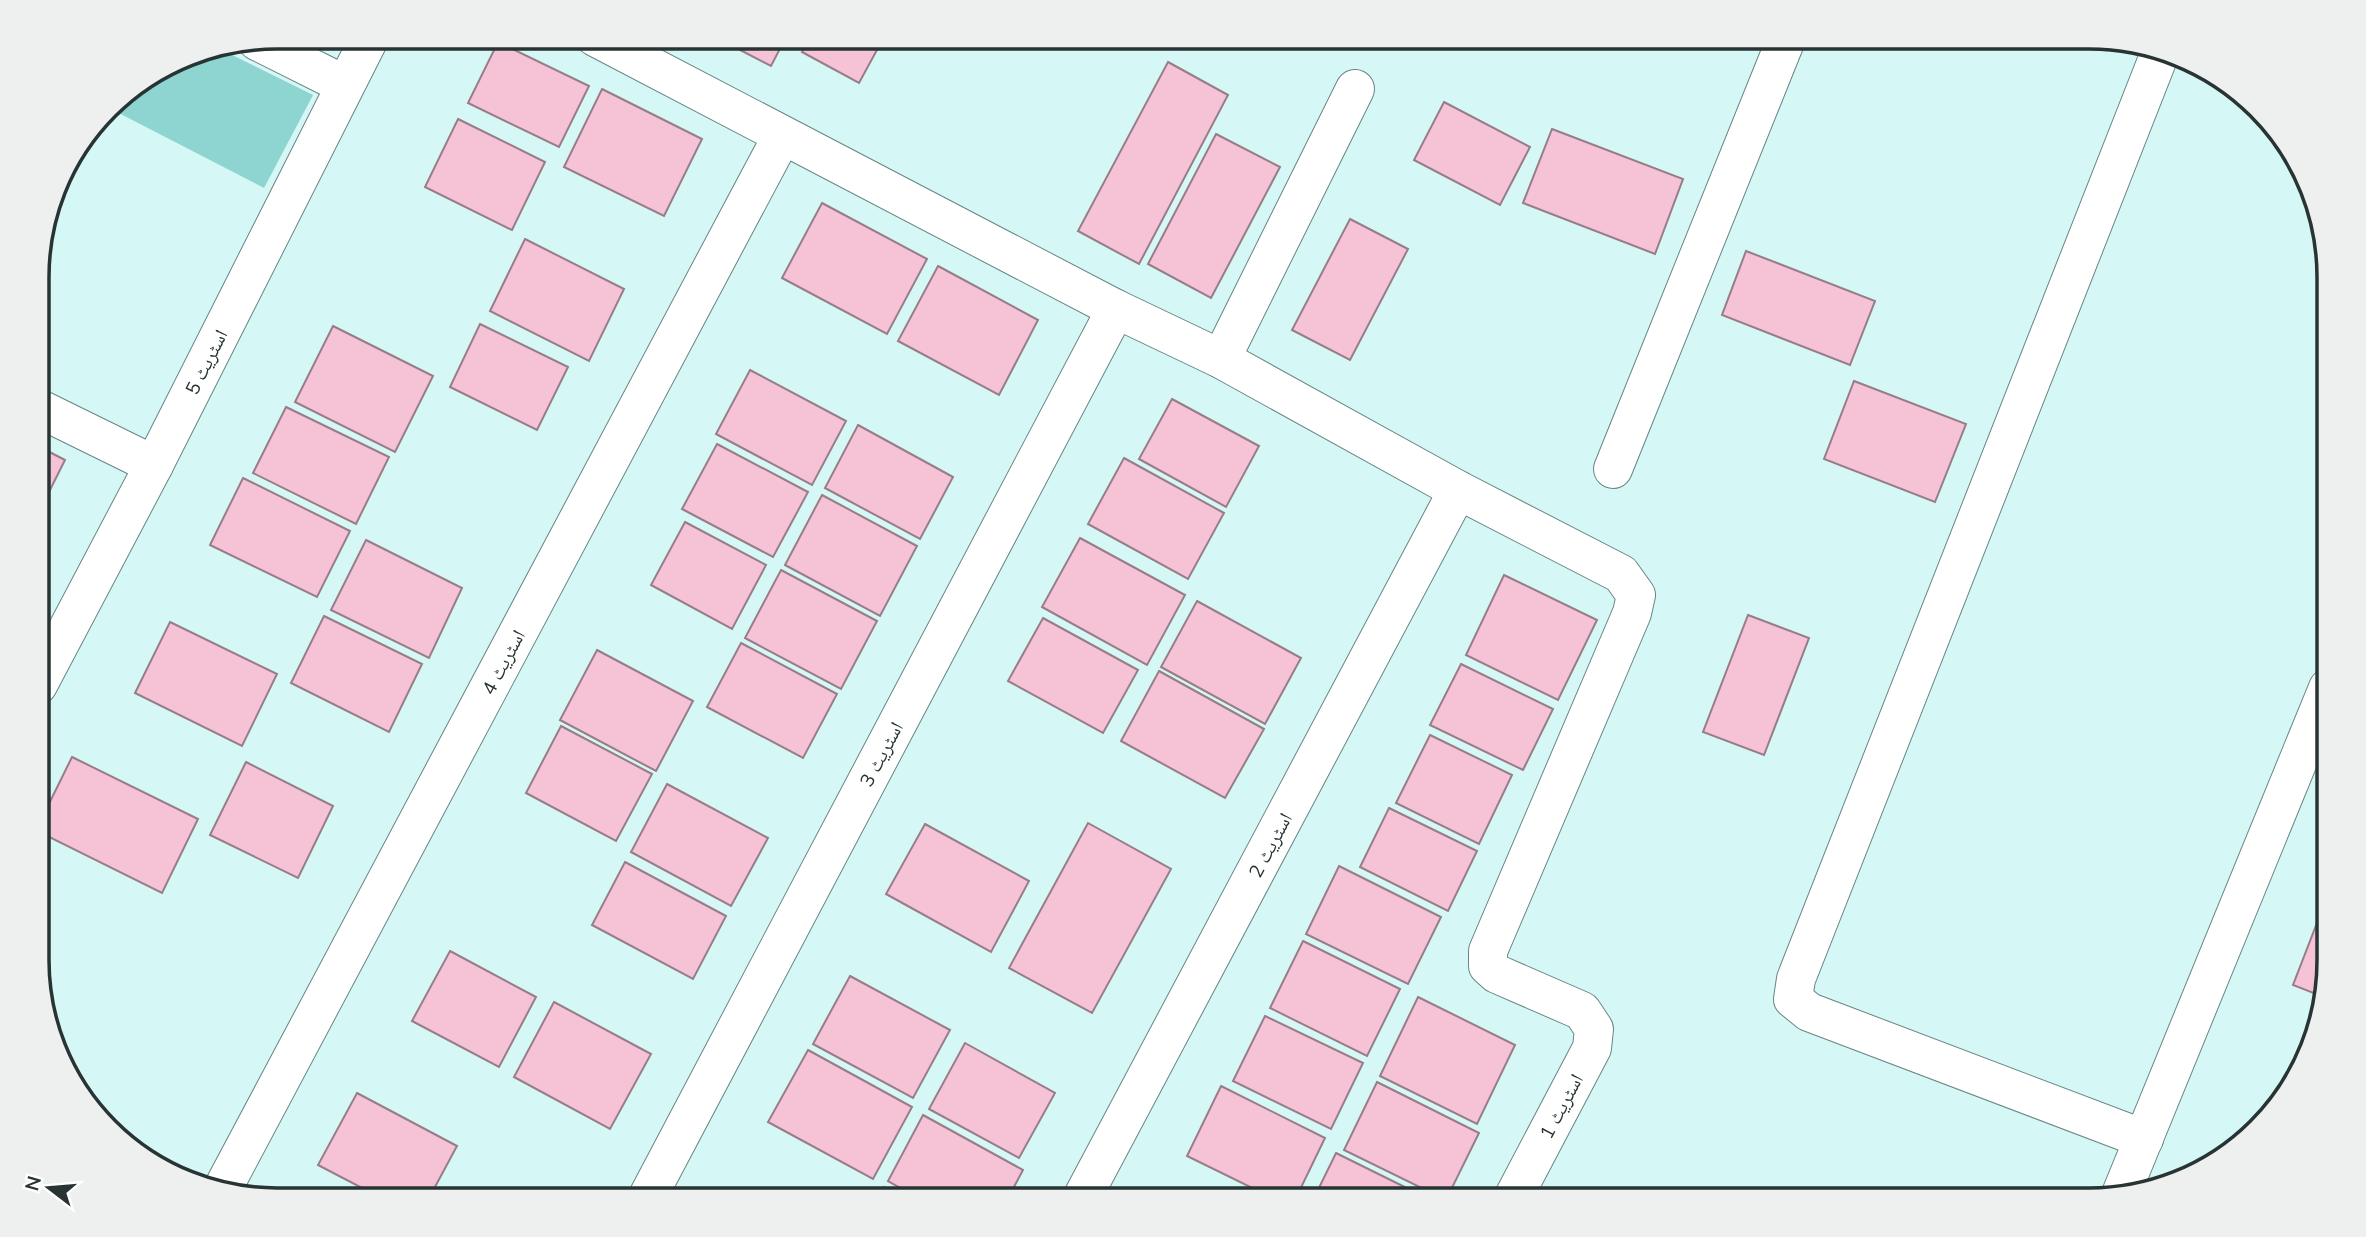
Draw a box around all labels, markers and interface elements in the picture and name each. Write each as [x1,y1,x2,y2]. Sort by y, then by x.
street label: اسٹریٹ 5 [179,325,234,399]
street label: اسٹریٹ 4 [476,626,532,699]
street label: اسٹریٹ 3 [854,718,910,791]
street label: اسٹریٹ 2 [1243,809,1299,882]
street label: اسٹریٹ 1 [1534,1070,1590,1143]
north arrow [14,1153,84,1223]
text: N [19,1173,48,1194]

